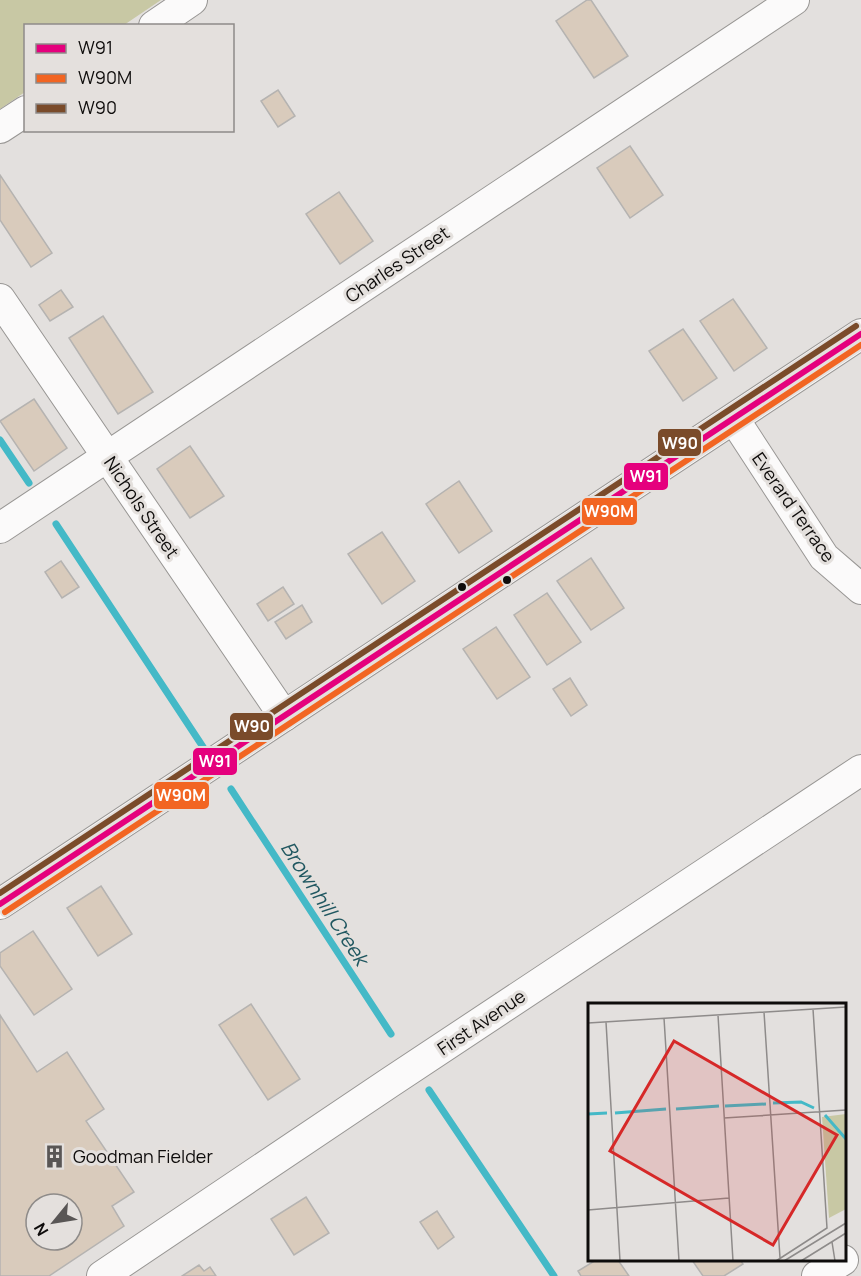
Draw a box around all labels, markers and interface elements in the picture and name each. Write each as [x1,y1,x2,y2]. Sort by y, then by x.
legend [24,24,234,132]
text: W91 [78,35,113,59]
text: W90M [78,65,132,89]
text: W90 [78,95,117,119]
street label: Charles Street [340,220,454,308]
line badge: W90 [657,428,702,457]
text: W90 [662,432,698,454]
street label: Everard Terrace [747,447,841,567]
street label: Nichols Street [99,451,185,563]
line badge: W91 [623,462,669,491]
text: W91 [630,465,662,487]
line badge: W90M [581,497,638,526]
text: W90M [584,500,634,522]
unlabelled marker [501,574,513,586]
unlabelled marker [456,581,468,593]
line badge: W90 [229,712,274,741]
text: W90 [234,715,270,737]
line badge: W91 [192,747,238,776]
text: W91 [199,750,231,772]
line badge: W90M [153,781,210,810]
text: W90M [156,784,206,806]
water label: Brownhill Creek [275,836,377,973]
street label: First Avenue [432,984,530,1060]
inset map [588,1003,846,1261]
building icon: Goodman Fielder [42,1143,68,1169]
place label: Goodman Fielder [73,1144,213,1168]
north arrow [24,1192,84,1252]
text: N [29,1219,53,1240]

